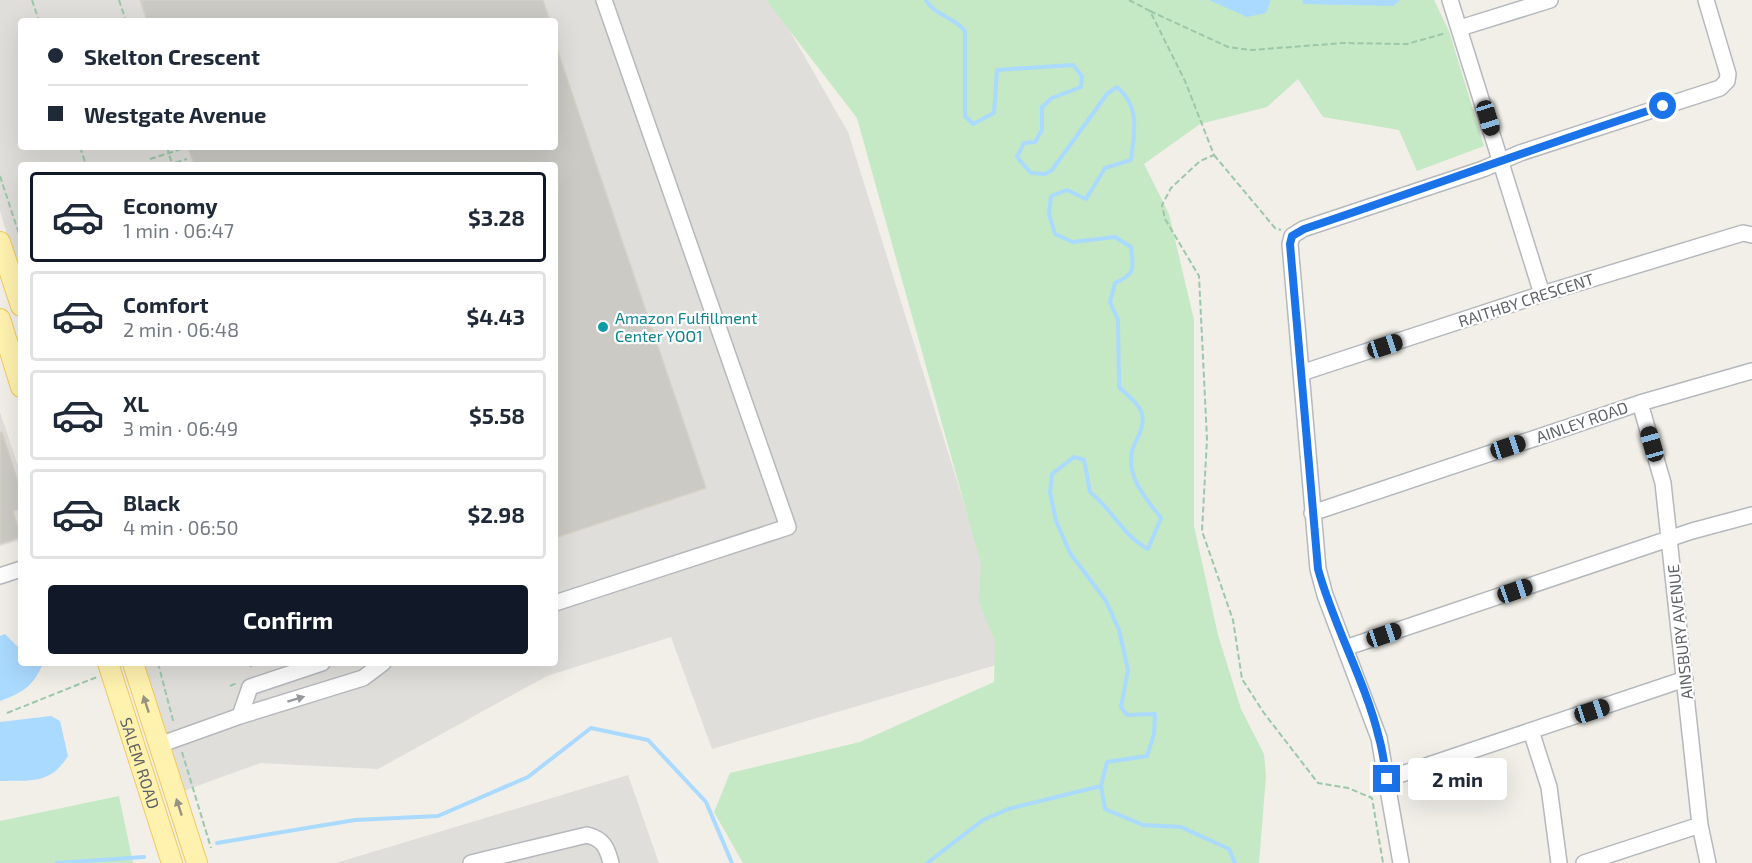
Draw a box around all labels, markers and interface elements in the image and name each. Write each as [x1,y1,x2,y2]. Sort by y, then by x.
text: Skelton Crescent [84,43,260,69]
route start [1649,92,1676,119]
car [1474,98,1502,138]
text: Westgate Avenue [84,101,266,127]
icon: car [51,190,105,244]
text: Economy [123,192,218,218]
text: $3.28 [468,204,525,230]
text: 1 min · 06:47 [123,218,234,242]
street label: RAITHBY CRESCENT [1456,269,1596,330]
icon: car [51,289,105,343]
text: Comfort [123,291,208,317]
text: $4.43 [466,303,525,329]
place label: Amazon Fulfillment Center YOO1 [615,308,757,345]
text: 2 min · 06:48 [123,317,239,341]
marker: Amazon Fulfillment Center YOO1 [596,320,610,334]
car [1365,332,1405,360]
icon: car [51,388,105,442]
text: XL [123,390,149,416]
street label: AINLEY ROAD [1533,397,1630,446]
text: $5.58 [469,402,525,428]
text: 3 min · 06:49 [123,416,238,440]
car [1638,424,1666,464]
car [1488,433,1528,461]
icon: car [51,487,105,541]
text: Black [123,489,180,515]
text: $2.98 [467,501,525,527]
text: 4 min · 06:50 [123,515,239,539]
street label: AINSBURY AVENUE [1663,564,1696,700]
car [1495,577,1535,605]
button: Confirm [48,585,528,654]
car [1364,621,1404,649]
one-way arrow [287,694,305,703]
one-way arrow [141,695,150,713]
car [1572,697,1612,725]
street label: SALEM ROAD [117,715,164,811]
callout: 2 min [1408,758,1507,800]
route end [1373,765,1400,792]
text: 2 min [1432,767,1483,791]
one-way arrow [174,798,183,816]

